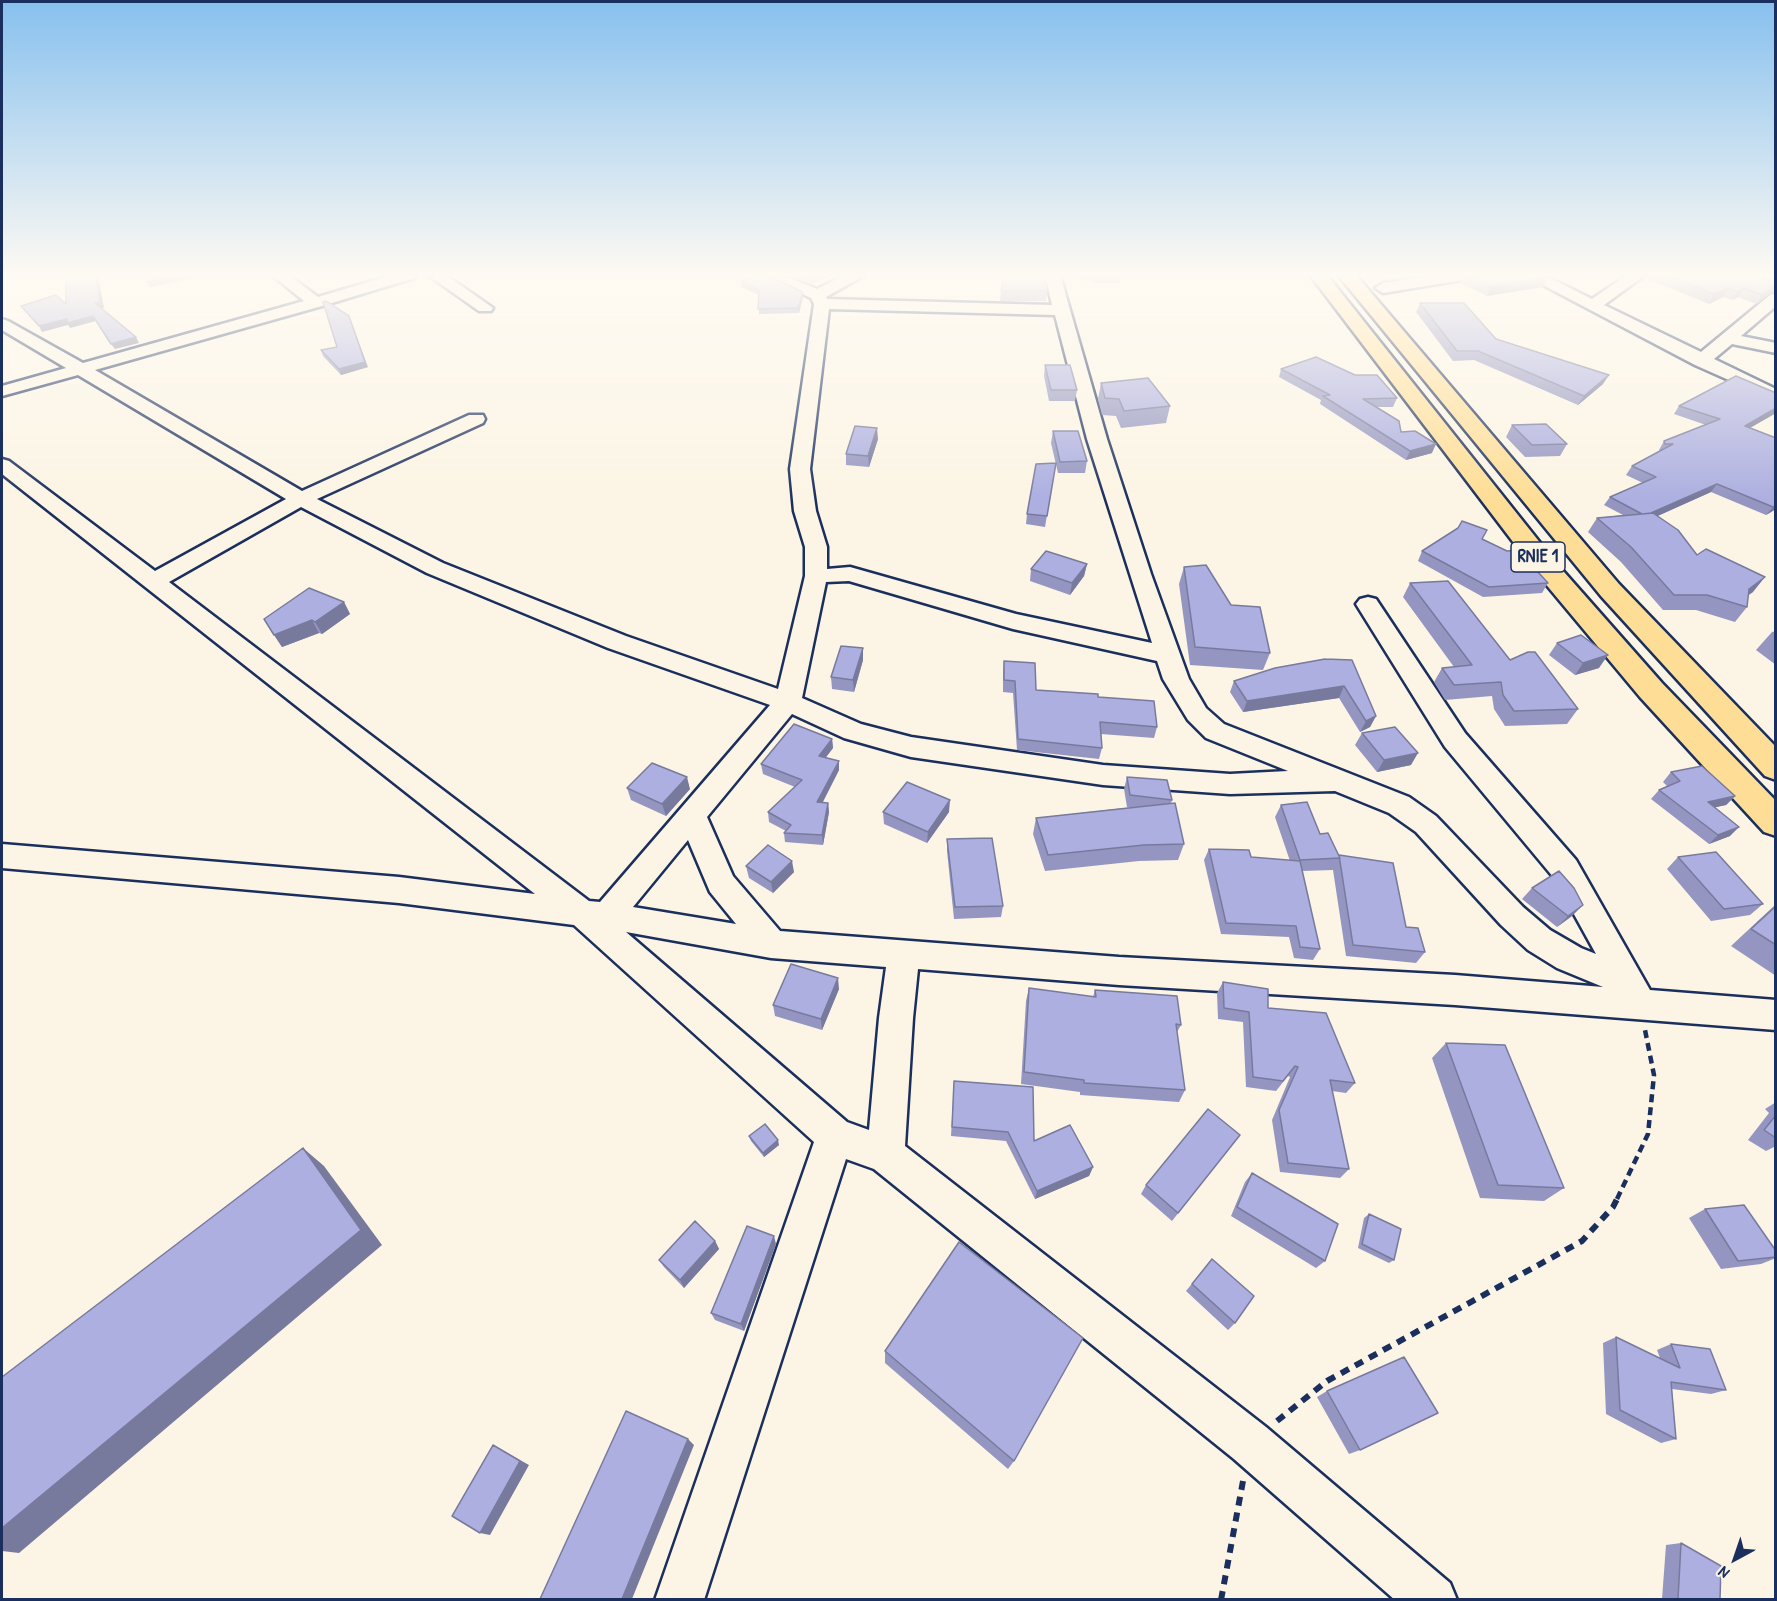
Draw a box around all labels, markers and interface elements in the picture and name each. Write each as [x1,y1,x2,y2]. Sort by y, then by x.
road number: RNIE 1 [1511,542,1565,572]
north arrow [1705,1529,1765,1589]
text: N [1713,1562,1734,1584]

